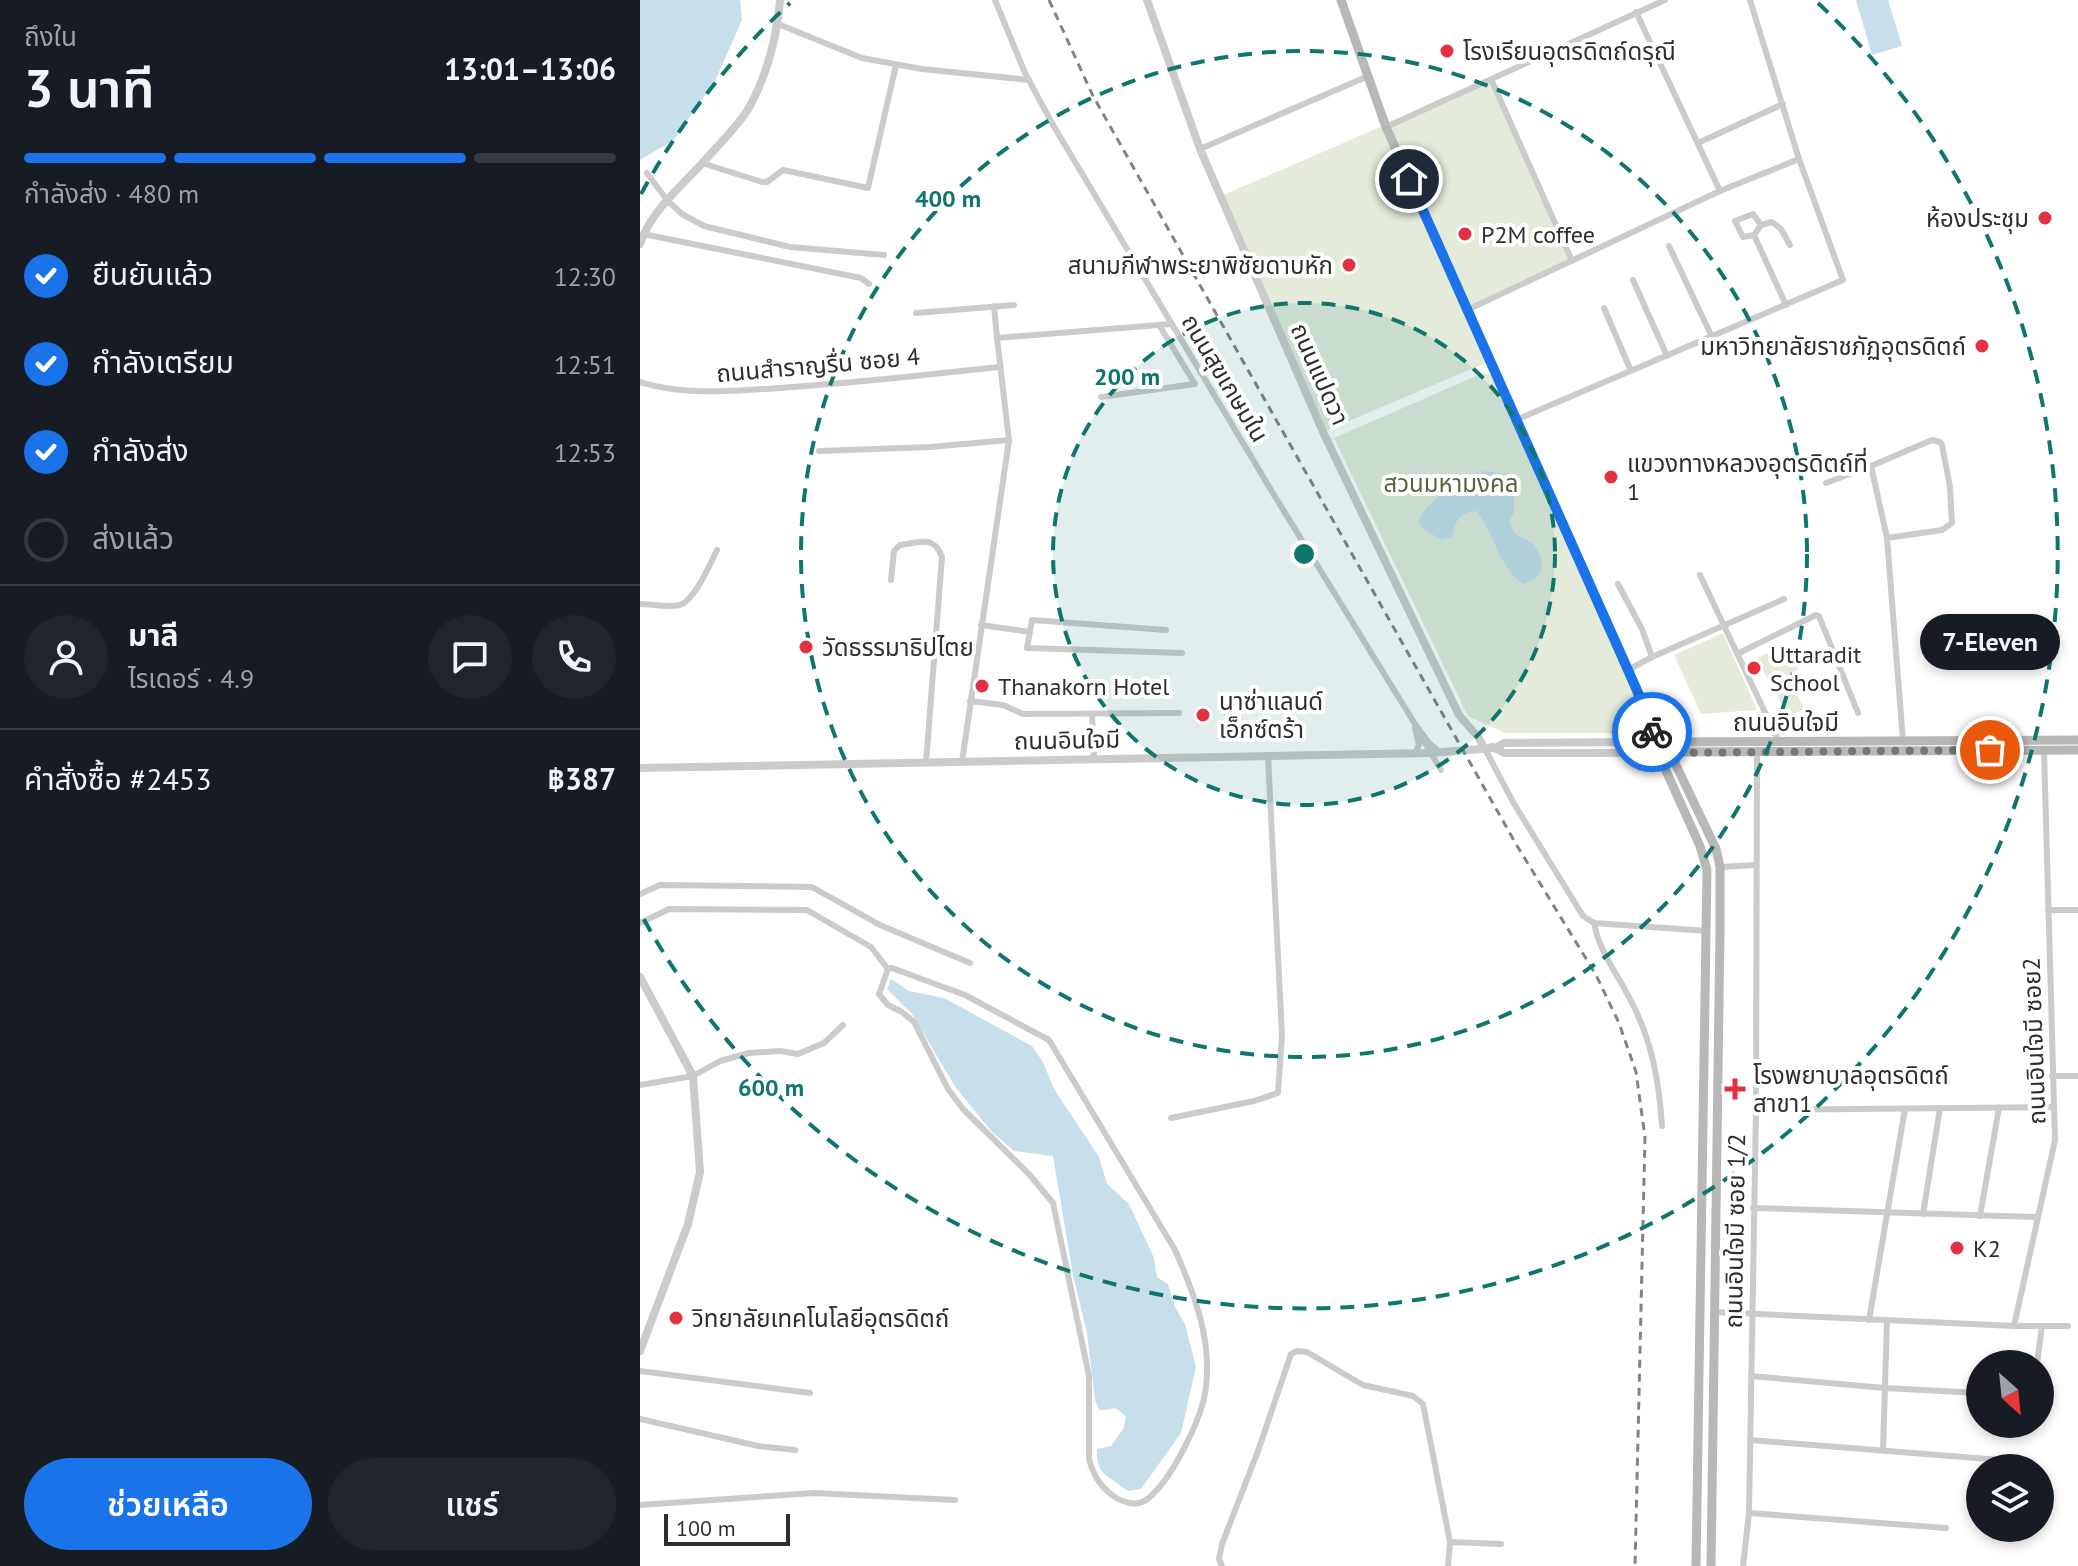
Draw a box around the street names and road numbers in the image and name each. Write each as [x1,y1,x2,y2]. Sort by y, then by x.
street label: ถนนสุขเกษมใน [1175,308,1275,448]
street label: ถนนแปดวา [1284,318,1356,430]
street label: ถนนสำราญรื่น ซอย 4 [715,340,921,389]
street label: ถนนอินใจมี [1733,707,1839,738]
street label: ถนนอินใจมี [1014,724,1120,756]
street label: ถนนอินใจมี ซอย2 [2016,957,2052,1125]
street label: ถนนอินใจมี ซอย 1/2 [1718,1133,1752,1329]

